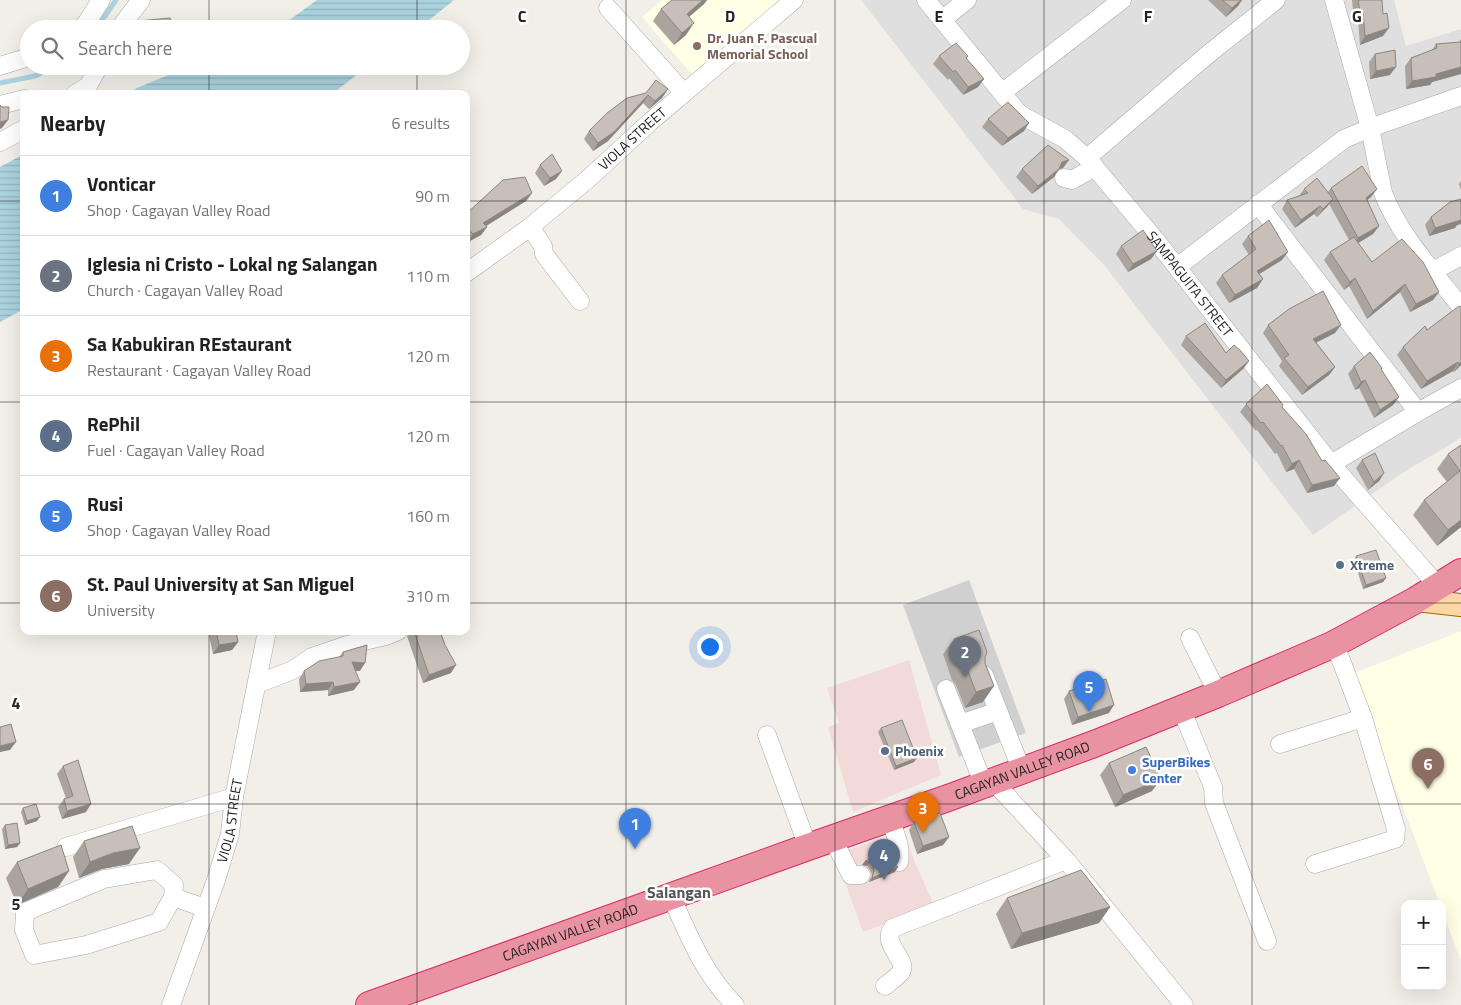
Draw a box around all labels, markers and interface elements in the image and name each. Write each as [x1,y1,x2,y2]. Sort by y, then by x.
text: C [518,4,527,28]
text: D [725,4,735,28]
text: E [935,4,944,28]
text: F [1144,4,1153,28]
text: G [1352,4,1362,28]
search box [20,20,470,75]
place label: Dr. Juan F. Pascual Memorial School [707,27,817,64]
text: Search here [78,33,172,62]
icon: search [38,34,66,62]
marker: Dr. Juan F. Pascual Memorial School [691,40,703,52]
street label: VIOLA STREET [593,101,671,175]
text: Nearby [40,107,105,139]
text: 6 results [391,111,450,135]
text: Vonticar [87,169,156,198]
text: 1 [52,184,60,208]
text: 90 m [415,184,450,208]
text: Shop · Cagayan Valley Road [87,198,270,222]
street label: SAMPAGUITA STREET [1142,226,1239,341]
text: Iglesia ni Cristo - Lokal ng Salangan [87,249,377,278]
text: 2 [52,264,60,288]
text: 110 m [406,264,450,288]
text: Church · Cagayan Valley Road [87,278,283,302]
text: Sa Kabukiran REstaurant [87,329,292,358]
text: 3 [52,344,60,368]
text: 120 m [406,344,450,368]
text: Restaurant · Cagayan Valley Road [87,358,311,382]
text: RePhil [87,409,140,438]
text: 4 [52,424,60,448]
text: 120 m [406,424,450,448]
text: Fuel · Cagayan Valley Road [87,438,265,462]
text: Rusi [87,489,123,518]
text: 5 [52,504,60,528]
text: 160 m [406,504,450,528]
text: Shop · Cagayan Valley Road [87,518,270,542]
place label: Xtreme [1350,554,1394,575]
marker: Xtreme [1334,559,1346,571]
text: St. Paul University at San Miguel [87,569,354,598]
text: 6 [52,584,60,608]
text: 310 m [406,584,450,608]
text: University [87,598,155,622]
your location [697,634,723,660]
pin: 2 [949,636,981,677]
pin: 5 [1073,671,1105,712]
text: 4 [12,691,21,715]
street label: CAGAYAN VALLEY ROAD [951,735,1093,805]
place label: Phoenix [895,740,944,761]
marker: Phoenix [879,745,891,757]
pin: 6 [1412,748,1444,789]
place label: SuperBikes Center [1142,751,1211,788]
marker: SuperBikes Center [1126,764,1138,776]
street label: VIOLA STREET [211,776,248,865]
pin: 3 [907,792,939,833]
pin: 1 [619,808,651,849]
pin: 4 [868,839,900,880]
district label: Salangan [647,880,711,904]
text: 5 [12,892,21,916]
street label: CAGAYAN VALLEY ROAD [499,898,641,966]
map controls [1401,900,1446,990]
button: + [1401,900,1446,945]
button: − [1401,945,1446,990]

